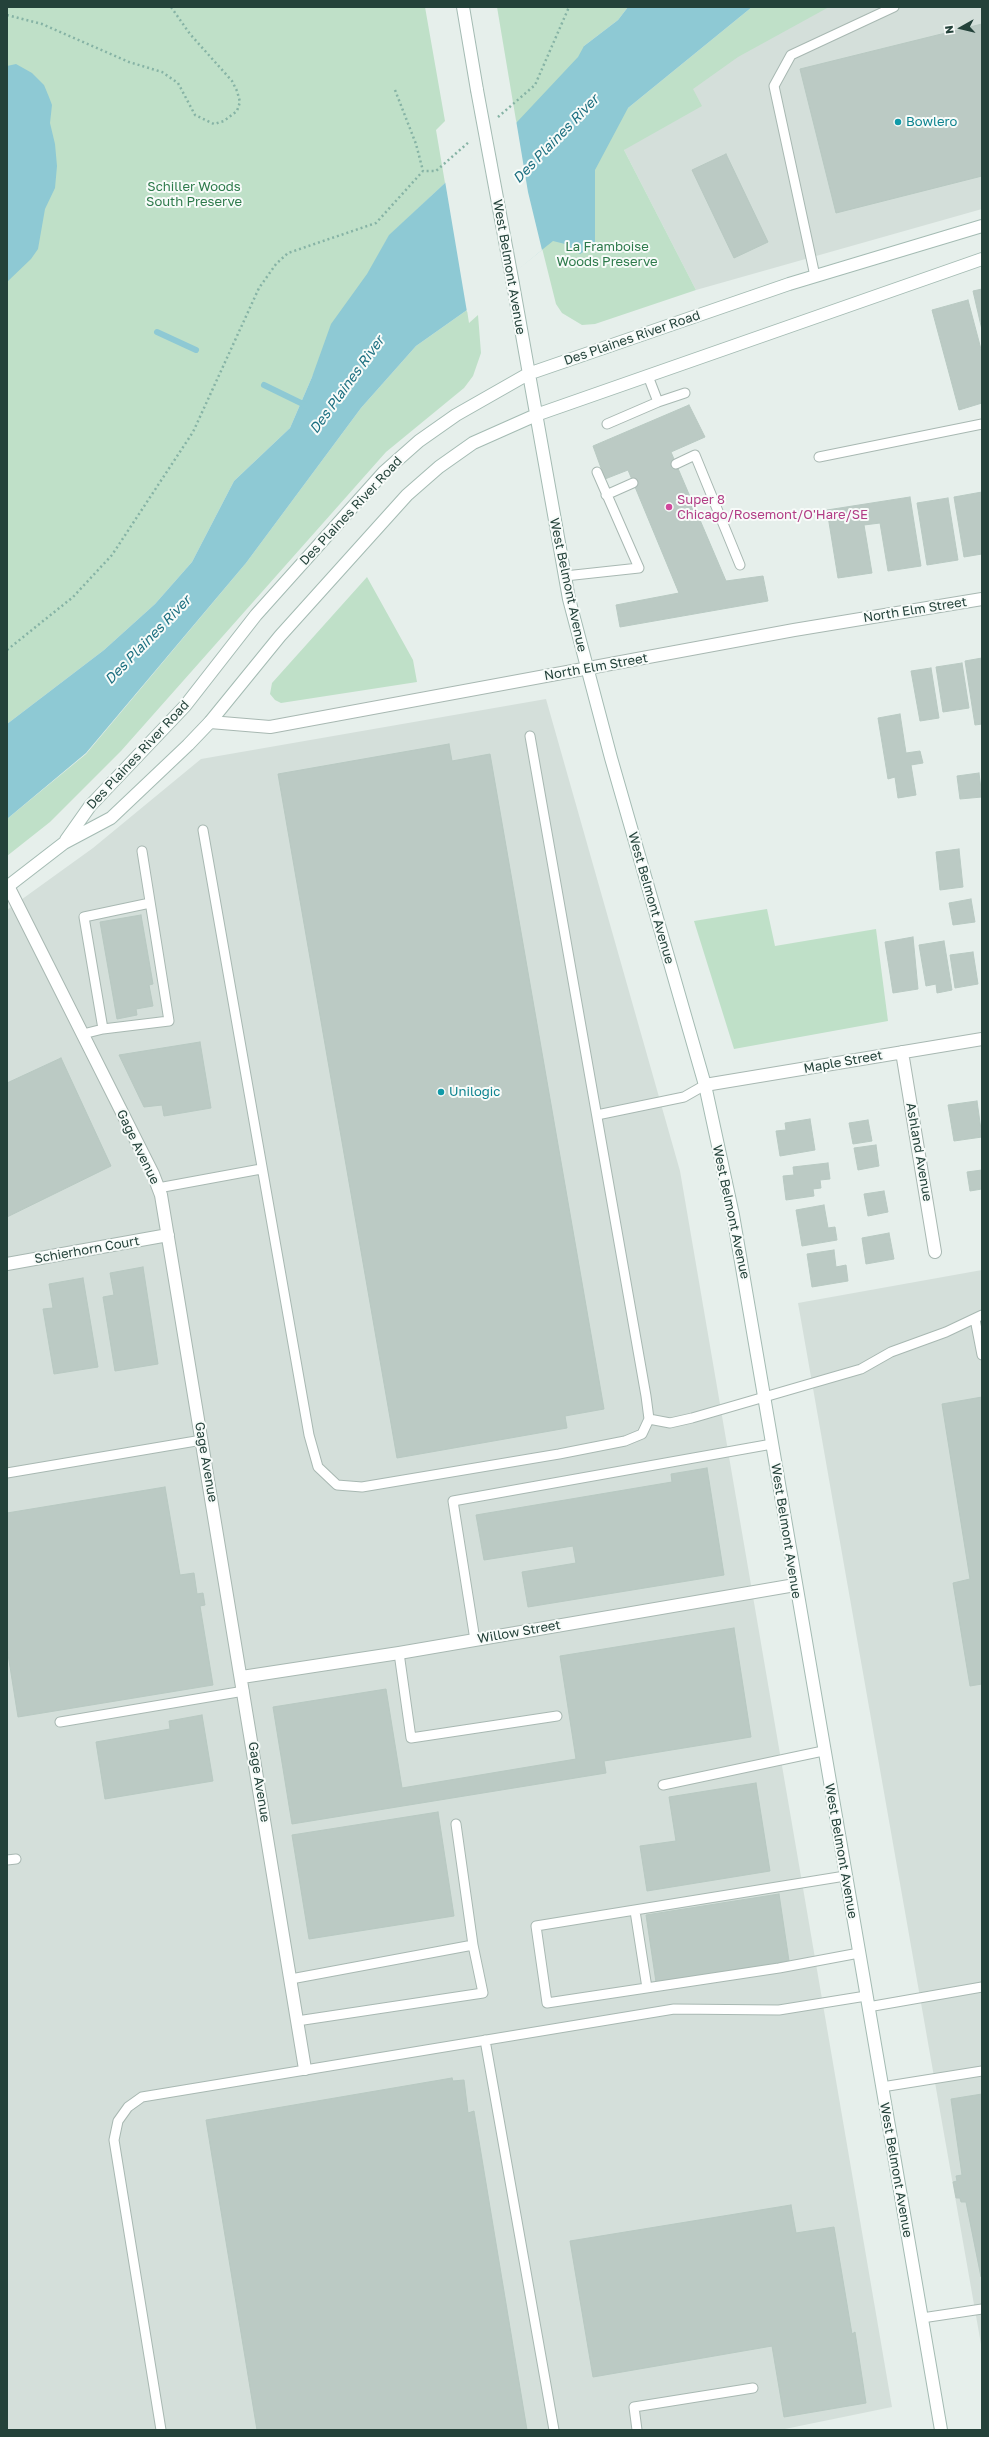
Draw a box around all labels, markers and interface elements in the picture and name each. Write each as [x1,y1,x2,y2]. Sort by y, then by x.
north arrow [941,8,981,48]
text: N [942,25,956,35]
water label: Des Plaines River [510,91,602,187]
place label: Bowlero [906,114,957,130]
marker: Bowlero [893,117,903,127]
park label: Schiller Woods South Preserve [146,179,242,210]
street label: West Belmont Avenue [489,198,529,336]
park label: La Framboise Woods Preserve [556,239,658,270]
street label: Des Plaines River Road [562,307,702,369]
water label: Des Plaines River [306,333,388,437]
street label: Des Plaines River Road [297,453,405,569]
place label: Super 8 Chicago/Rosemont/O'Hare/SE [677,492,868,523]
marker: Super 8 Chicago/Rosemont/O'Hare/SE [664,502,674,512]
street label: West Belmont Avenue [546,516,590,654]
water label: Des Plaines River [102,592,194,688]
street label: North Elm Street [862,594,968,626]
street label: North Elm Street [543,650,649,684]
street label: Des Plaines River Road [84,697,192,813]
street label: West Belmont Avenue [625,830,677,966]
street label: Maple Street [802,1047,884,1077]
place label: Unilogic [449,1084,500,1100]
marker: Unilogic [436,1087,446,1097]
street label: Ashland Avenue [903,1101,935,1203]
street label: Gage Avenue [113,1107,163,1187]
street label: West Belmont Avenue [709,1143,753,1281]
street label: Schierhorn Court [33,1233,141,1267]
street label: Gage Avenue [191,1421,221,1503]
street label: West Belmont Avenue [768,1462,804,1600]
street label: Willow Street [476,1617,562,1647]
street label: Gage Avenue [245,1741,273,1823]
street label: West Belmont Avenue [821,1782,861,1920]
street label: West Belmont Avenue [876,2101,916,2239]

